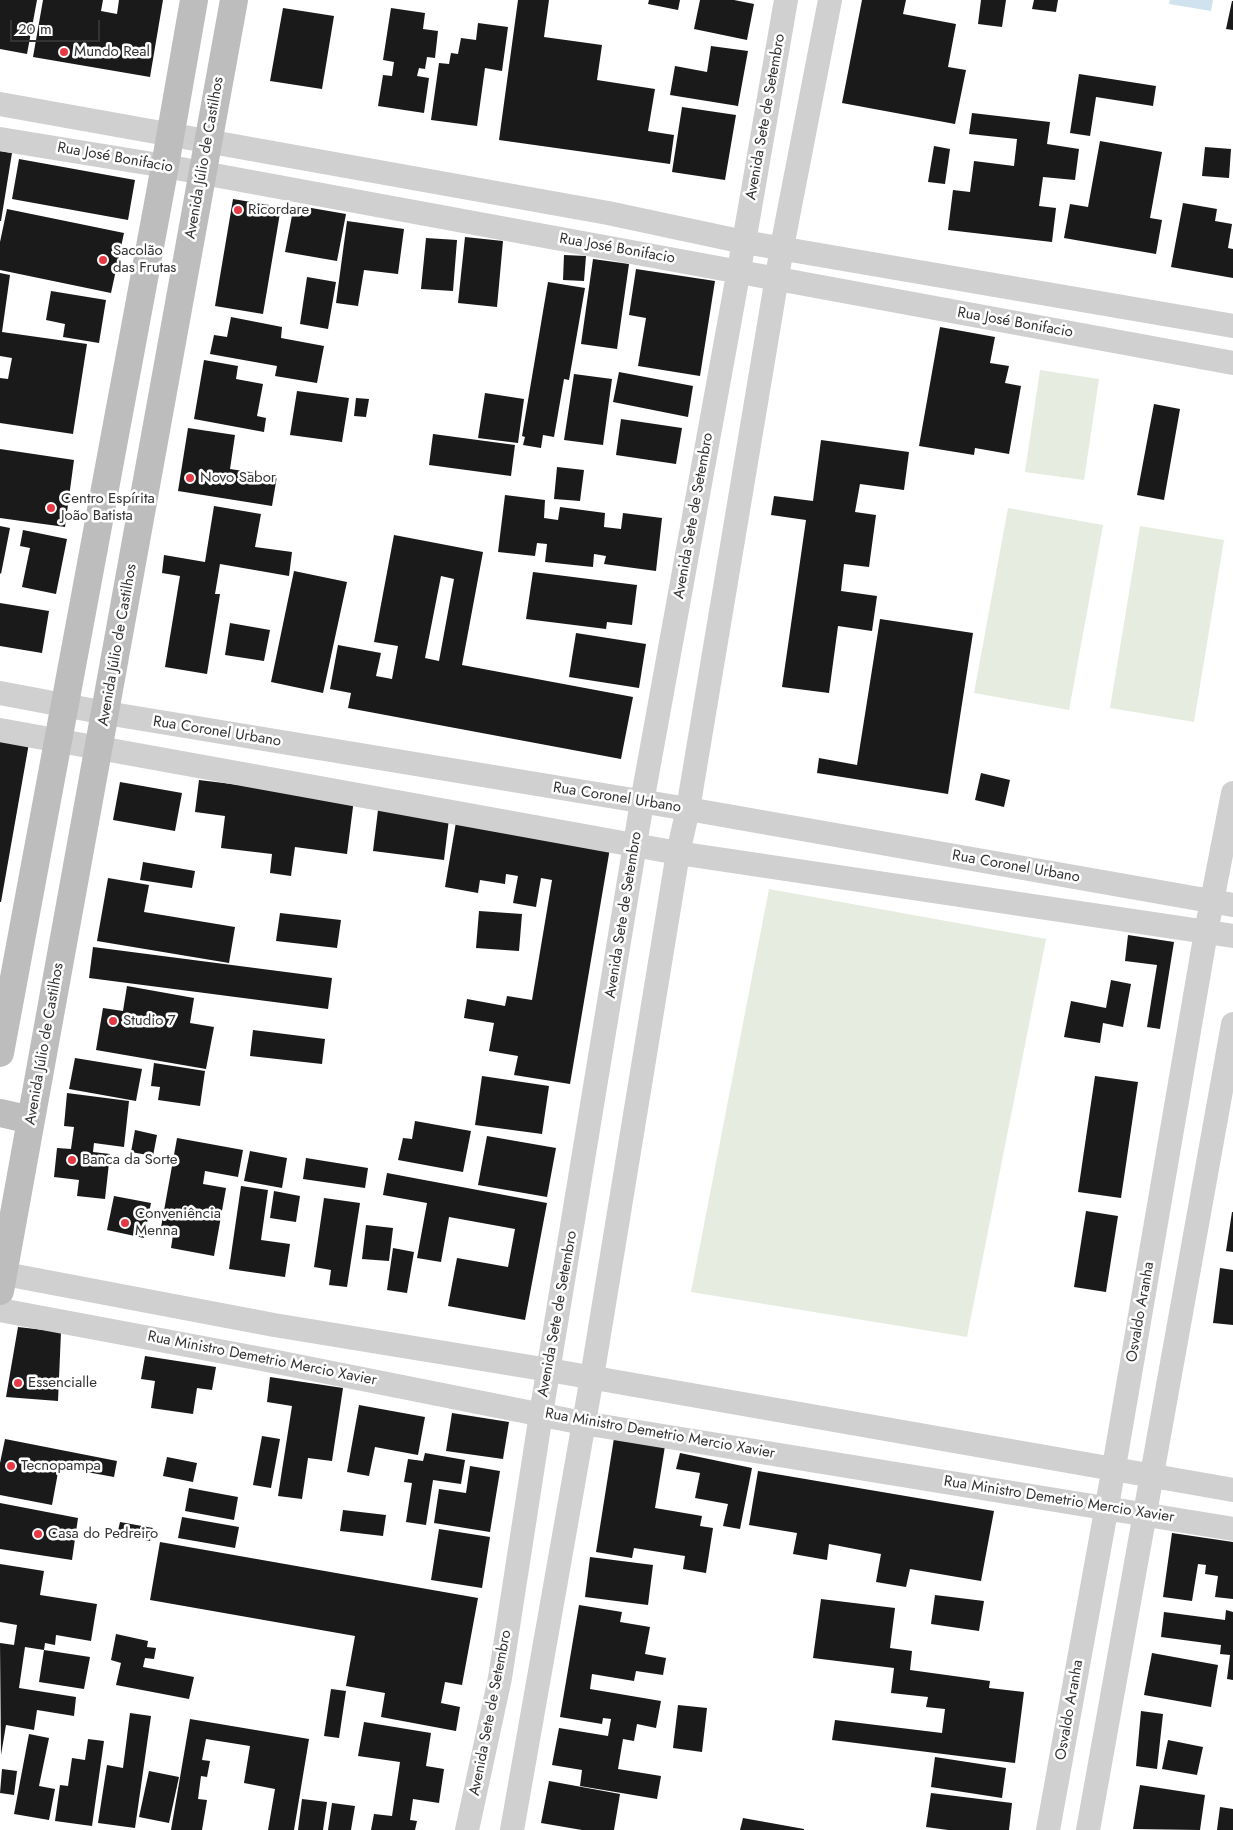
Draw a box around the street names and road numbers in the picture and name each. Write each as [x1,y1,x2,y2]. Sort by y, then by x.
street label: Avenida Sete de Setembro [743,32,789,202]
street label: Avenida Júlio de Castilhos [182,76,228,240]
street label: Rua José Bonifacio [56,139,174,177]
street label: Rua José Bonifacio [558,230,676,268]
street label: Rua José Bonifacio [956,304,1074,342]
street label: Avenida Sete de Setembro [671,431,717,601]
street label: Avenida Júlio de Castilhos [95,563,141,727]
street label: Rua Coronel Urbano [152,713,282,751]
street label: Rua Coronel Urbano [552,779,682,817]
street label: Avenida Sete de Setembro [602,830,646,1000]
street label: Rua Coronel Urbano [951,847,1081,887]
street label: Avenida Júlio de Castilhos [22,962,68,1126]
street label: Avenida Sete de Setembro [535,1229,581,1399]
street label: Osvaldo Aranha [1123,1260,1159,1364]
street label: Rua Ministro Demetrio Mercio Xavier [146,1328,378,1390]
street label: Rua Ministro Demetrio Mercio Xavier [544,1405,776,1463]
street label: Rua Ministro Demetrio Mercio Xavier [942,1473,1176,1527]
street label: Avenida Sete de Setembro [466,1629,516,1797]
street label: Osvaldo Aranha [1052,1658,1088,1762]

